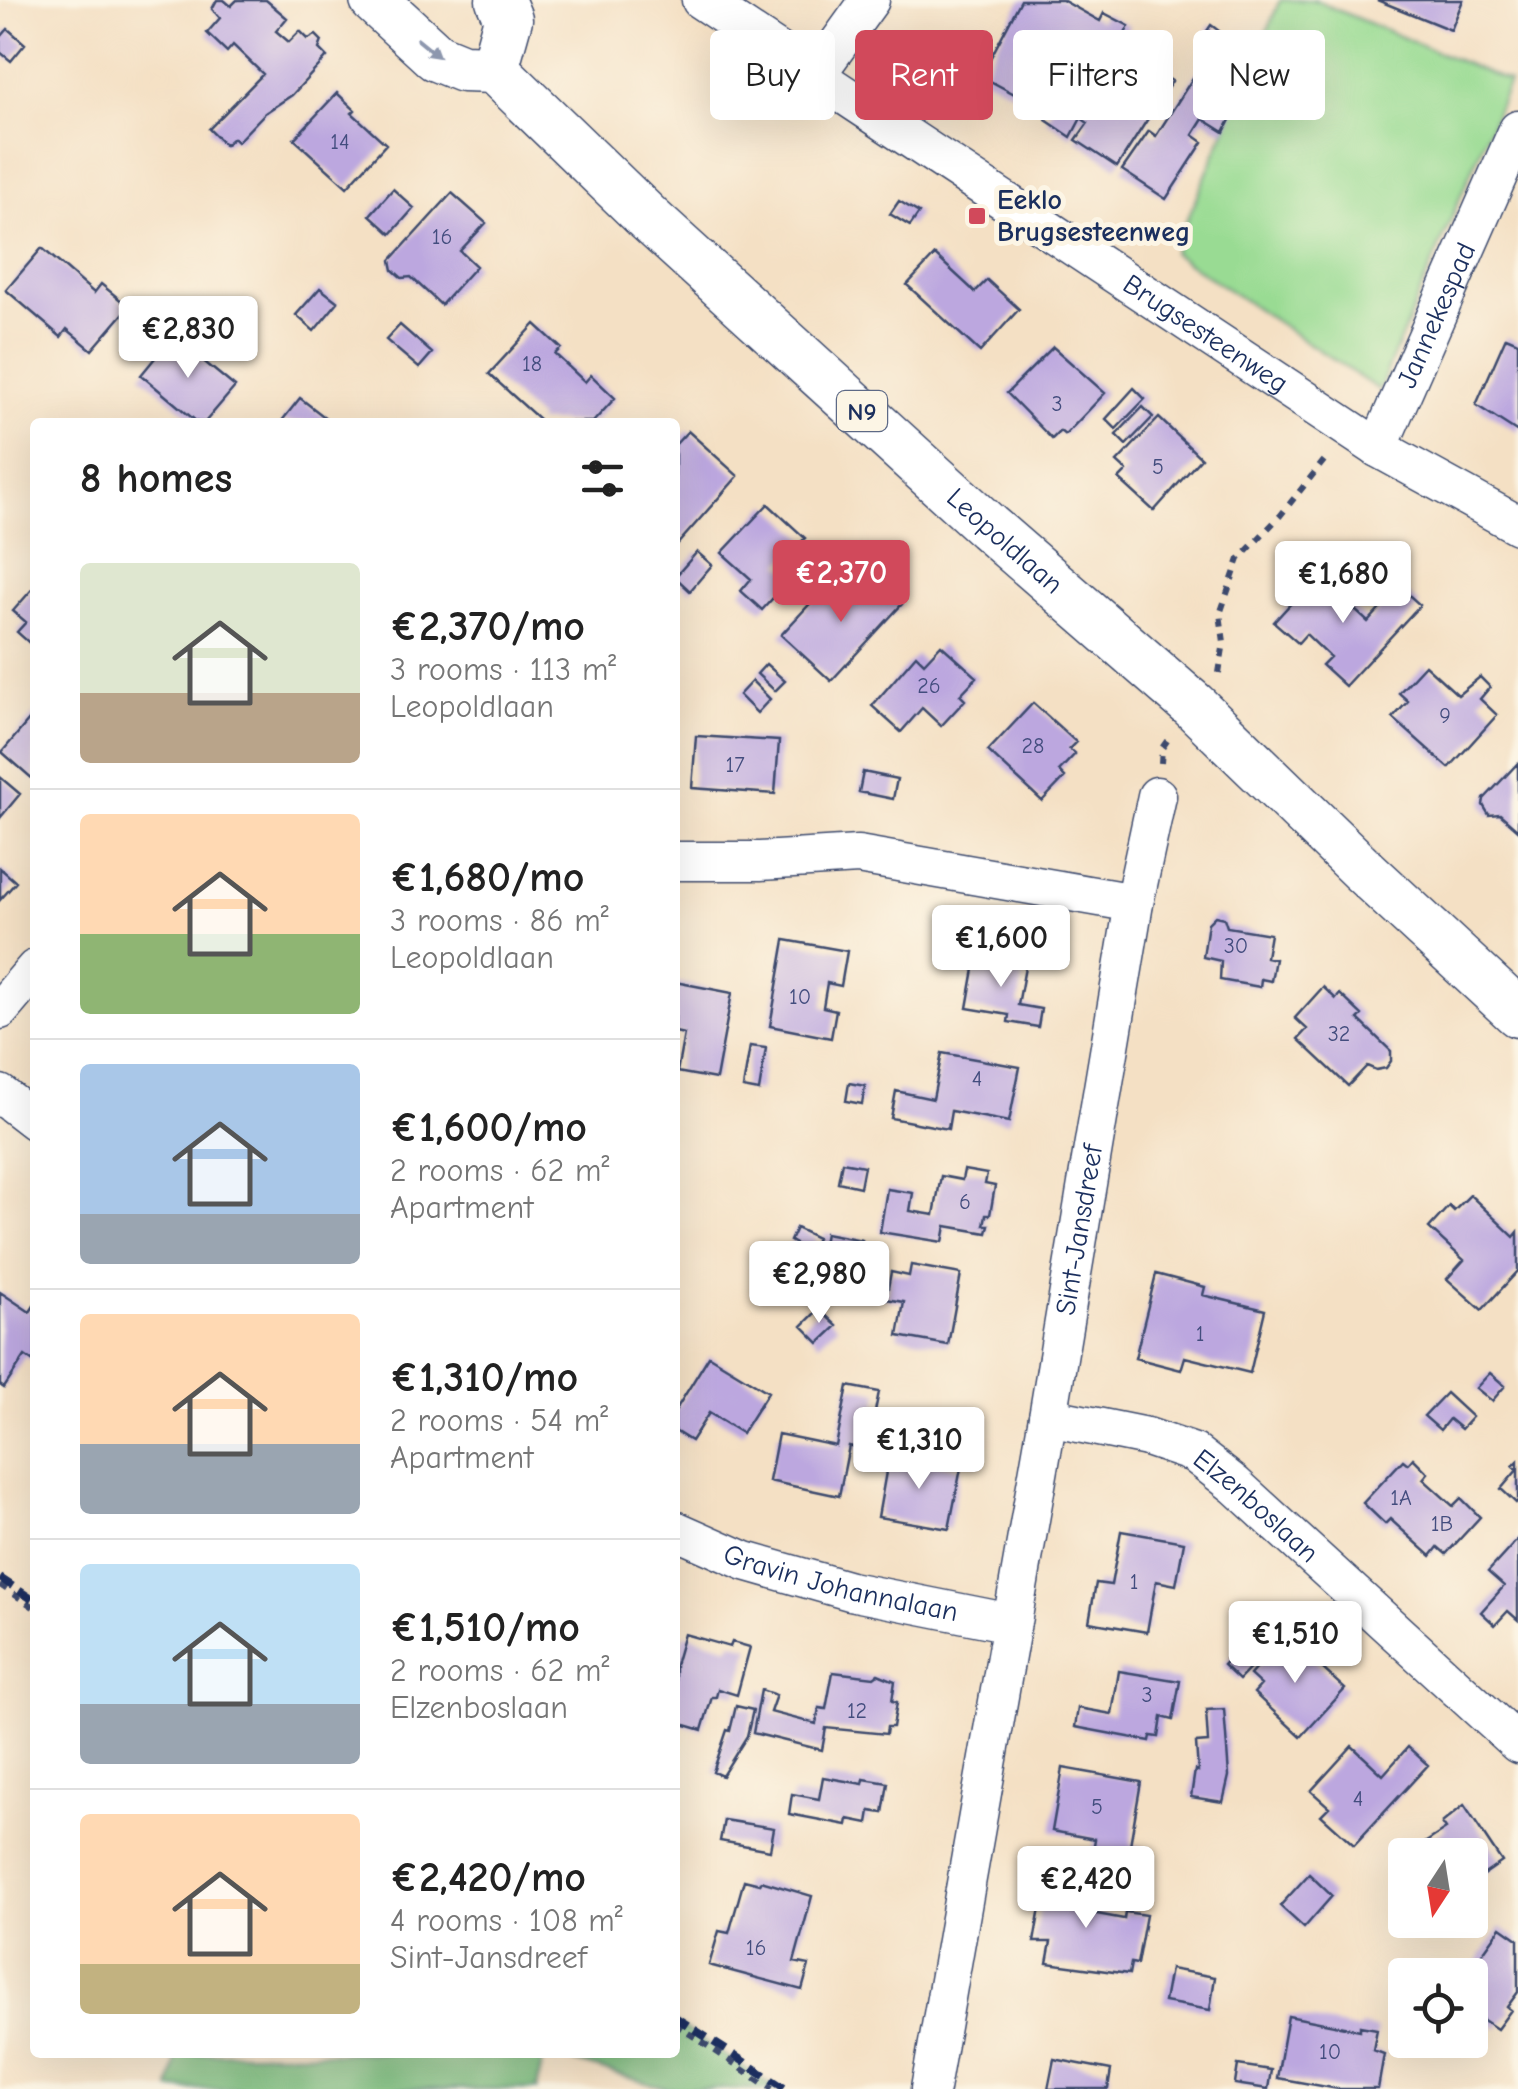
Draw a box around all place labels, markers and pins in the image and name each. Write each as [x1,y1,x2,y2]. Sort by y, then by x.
place label: Eeklo Brugsesteenweg [997,184,1190,248]
marker: Eeklo Brugsesteenweg [966,205,988,227]
pin: €2,830 [107,296,269,381]
pin: €2,370 [760,540,922,625]
pin: €1,680 [1262,541,1424,626]
pin: €1,600 [920,905,1082,990]
pin: €2,980 [738,1241,900,1326]
pin: €1,310 [838,1407,1000,1492]
pin: €1,510 [1214,1601,1376,1686]
pin: €2,420 [1005,1846,1167,1931]

